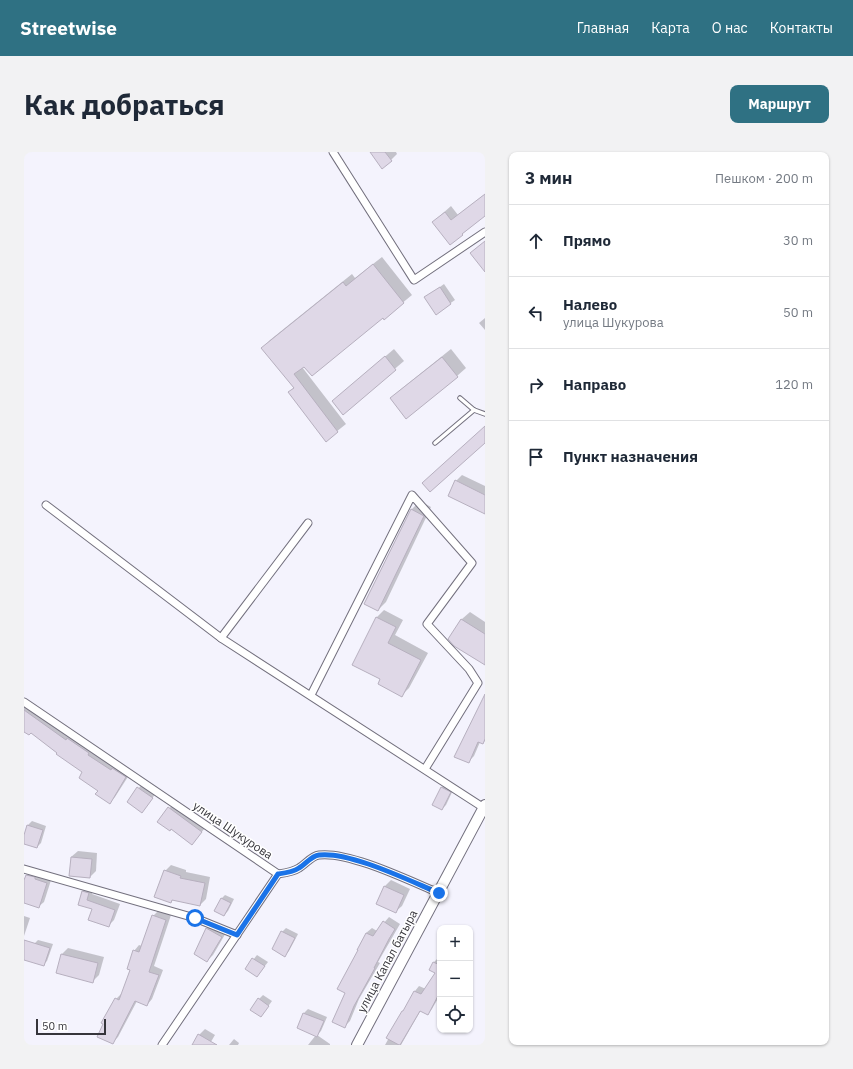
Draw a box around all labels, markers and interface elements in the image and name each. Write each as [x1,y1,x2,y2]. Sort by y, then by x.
text: Streetwise [20,16,117,40]
text: Главная [577,19,629,37]
text: Карта [651,19,690,37]
text: О нас [712,19,748,37]
text: Контакты [770,19,833,37]
button: Маршрут [730,85,829,123]
text: Как добраться [24,86,225,123]
text: 3 мин [525,167,572,189]
text: Пешком · 200 m [715,170,813,187]
icon: ahead [525,230,547,252]
text: Прямо [563,231,611,250]
text: 30 m [783,232,813,249]
text: Налево [563,295,617,314]
icon: left [525,302,547,324]
text: 50 m [783,304,813,321]
text: улица Шукурова [563,314,664,331]
icon: right [525,374,547,396]
text: Направо [563,375,626,394]
text: 120 m [775,376,813,393]
icon: arrive [525,446,547,468]
text: Пункт назначения [563,447,698,466]
street label: улица Шукурова [190,798,276,863]
route end [430,884,448,902]
street label: улица Капал батыра [354,907,421,1015]
route start [186,909,204,927]
map controls [437,925,473,1033]
button: + [437,925,473,961]
button: − [437,961,473,997]
button: locate [437,997,473,1033]
scale bar [36,1017,106,1036]
text: 50 m [42,1019,67,1033]

